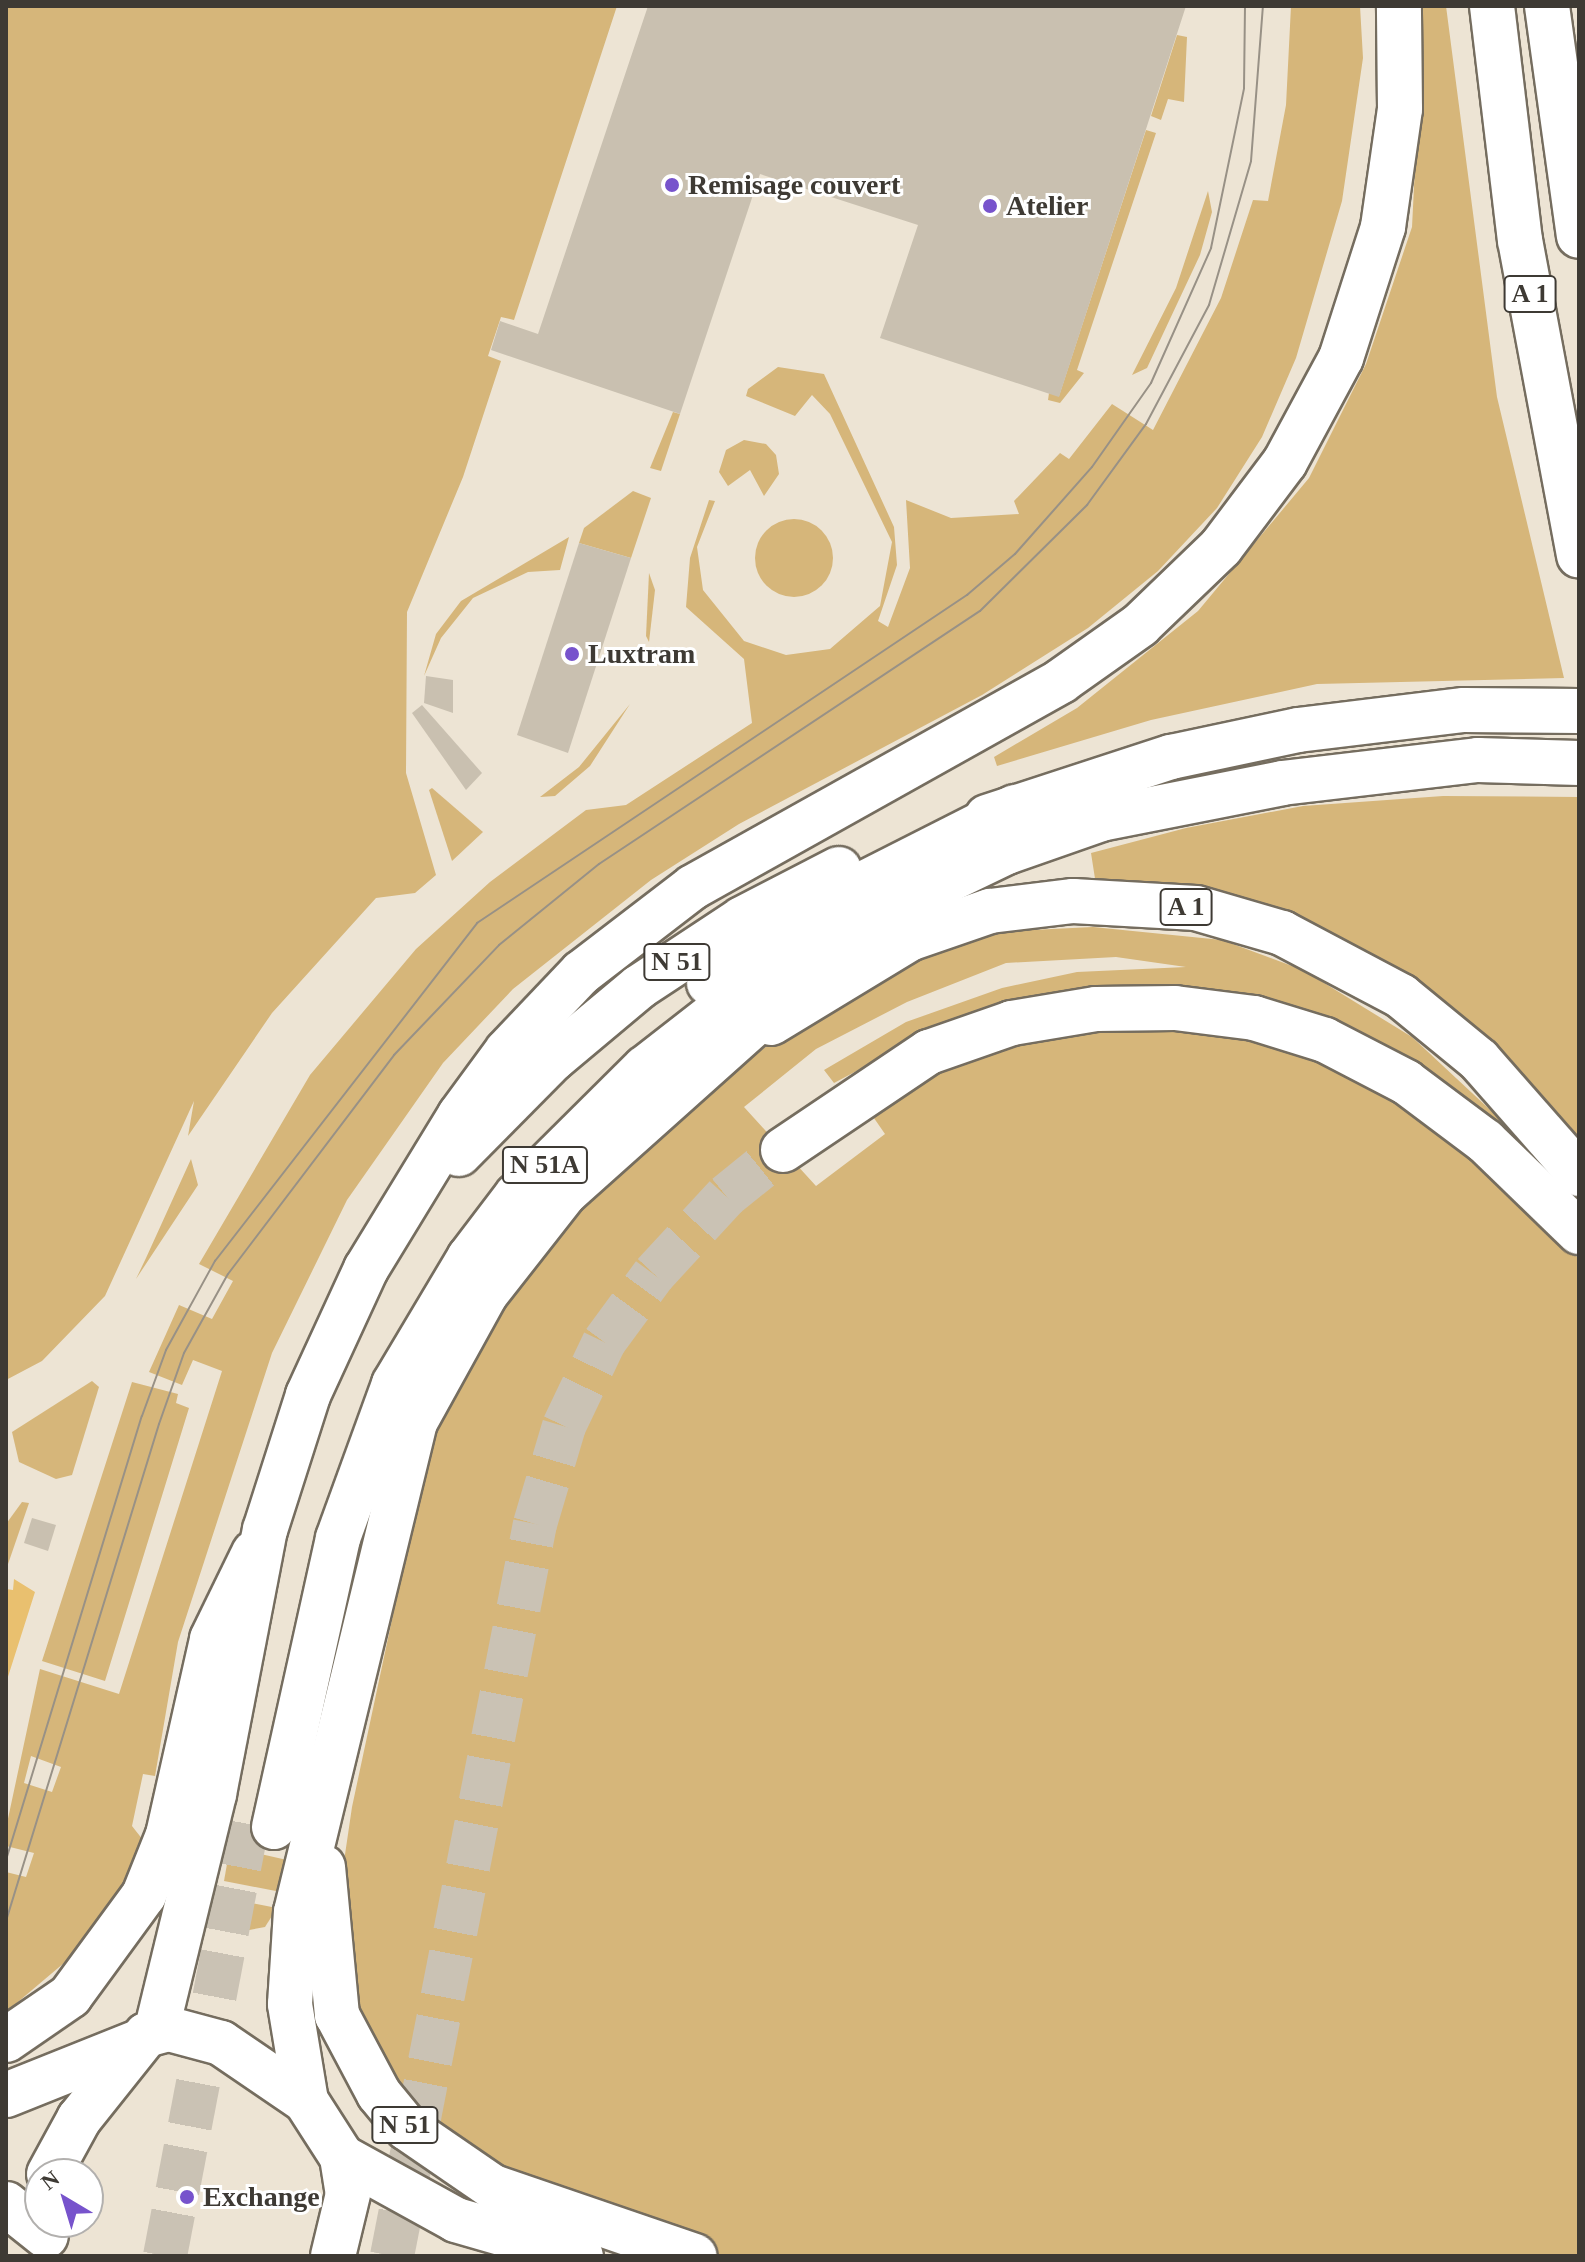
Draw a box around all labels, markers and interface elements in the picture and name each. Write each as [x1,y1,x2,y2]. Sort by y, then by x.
place label: Remisage couvert [688,168,900,202]
marker: Remisage couvert [663,176,681,194]
place label: Atelier [1006,189,1088,223]
marker: Atelier [981,197,999,215]
road number: A 1 [1502,272,1558,316]
place label: Luxtram [588,637,695,671]
marker: Luxtram [563,645,581,663]
road number: A 1 [1158,885,1214,929]
road number: N 51 [643,940,711,984]
road number: N 51A [501,1143,589,1187]
road number: N 51 [371,2103,439,2147]
north arrow [24,2158,104,2238]
text: N [36,2166,64,2195]
place label: Exchange [203,2180,320,2214]
marker: Exchange [178,2188,196,2206]

